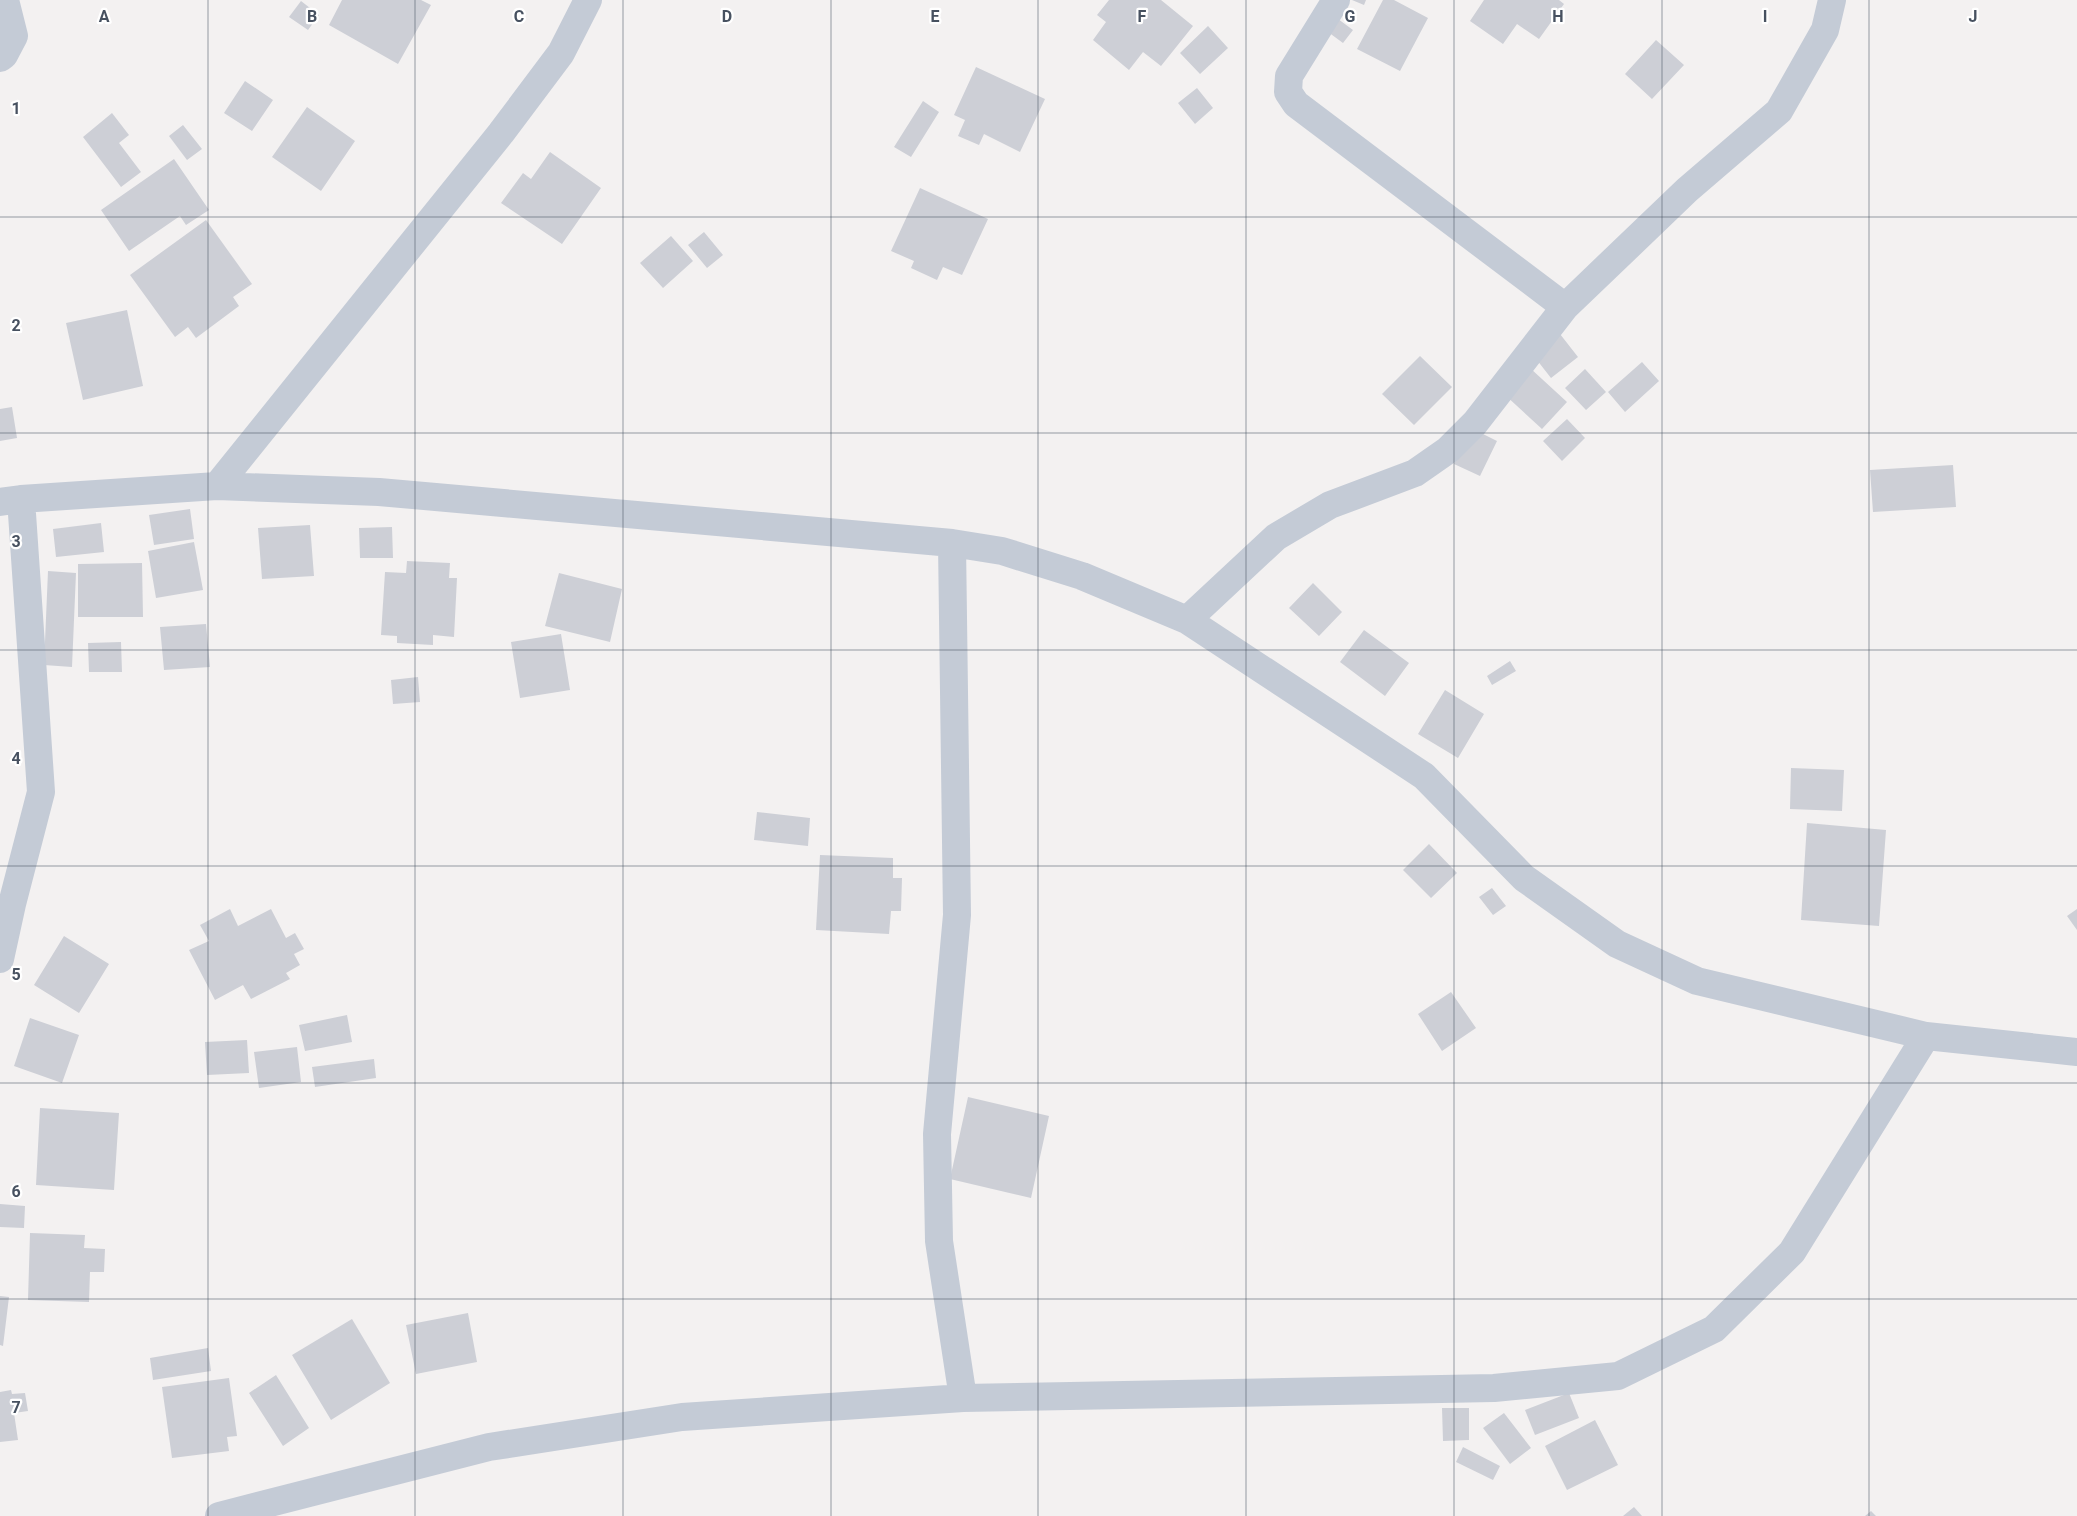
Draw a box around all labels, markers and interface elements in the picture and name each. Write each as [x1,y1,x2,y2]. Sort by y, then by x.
text: A [99,7,110,26]
text: B [307,7,317,26]
text: C [514,7,524,26]
text: D [722,7,732,26]
text: E [931,7,940,26]
text: F [1138,7,1147,26]
text: G [1345,7,1356,26]
text: H [1552,7,1564,26]
text: I [1763,7,1767,26]
text: J [1969,7,1977,26]
text: 1 [11,99,21,118]
text: 2 [11,316,21,335]
text: 3 [11,532,21,551]
text: 4 [11,749,21,768]
text: 5 [11,965,21,984]
text: 6 [11,1182,21,1201]
text: 7 [11,1398,21,1417]

